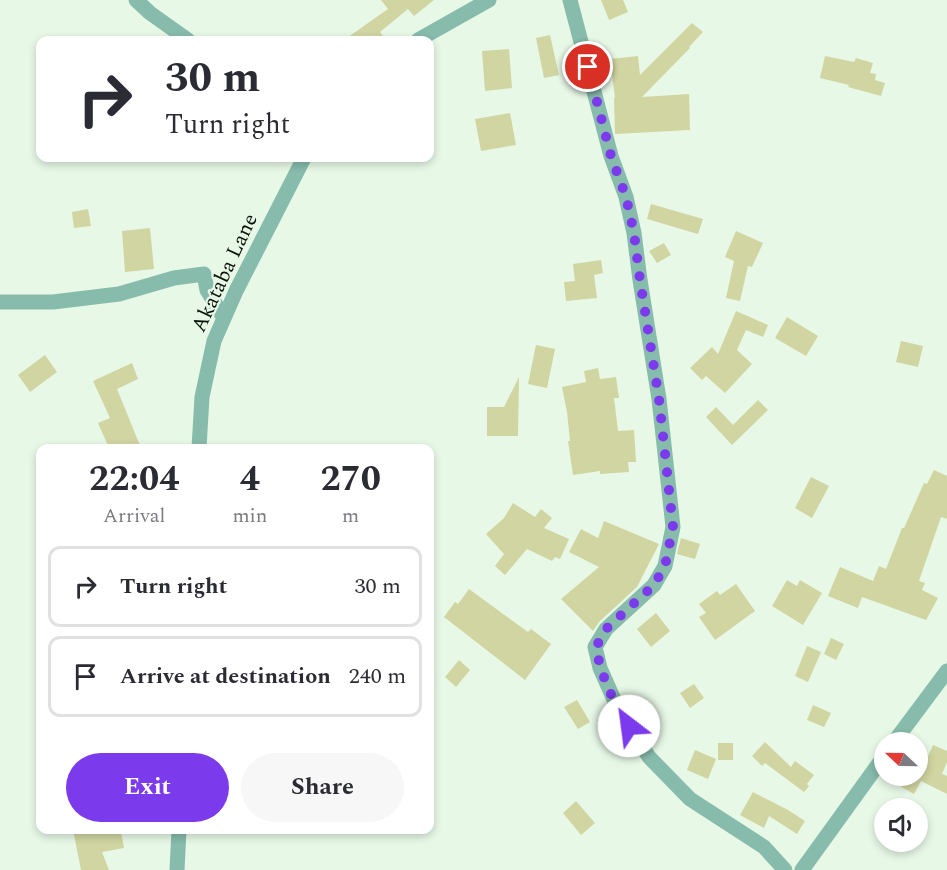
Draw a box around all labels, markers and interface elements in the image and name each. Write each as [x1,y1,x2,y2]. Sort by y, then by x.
pin [562,41,613,92]
text: 30 m [165,47,260,110]
icon: arrive [571,50,604,83]
icon: right [66,60,144,138]
text: Turn right [165,104,290,146]
street label: Akataba Lane [183,208,267,338]
text: 22:04 [89,452,179,507]
text: 4 [240,452,260,507]
text: 270 [320,452,381,507]
text: Arrival [103,501,165,531]
text: min [232,501,267,531]
text: m [342,501,359,531]
icon: right [69,570,102,603]
text: Turn right [120,570,227,603]
text: 30 m [355,570,401,603]
icon: arrive [69,660,102,693]
text: Arrive at destination [120,660,331,693]
text: 240 m [349,660,406,693]
position arrow [597,694,661,758]
north arrow [874,732,928,786]
map controls [874,732,928,852]
button: Exit [66,753,229,822]
button: Share [241,753,404,822]
button: sound [874,798,928,852]

